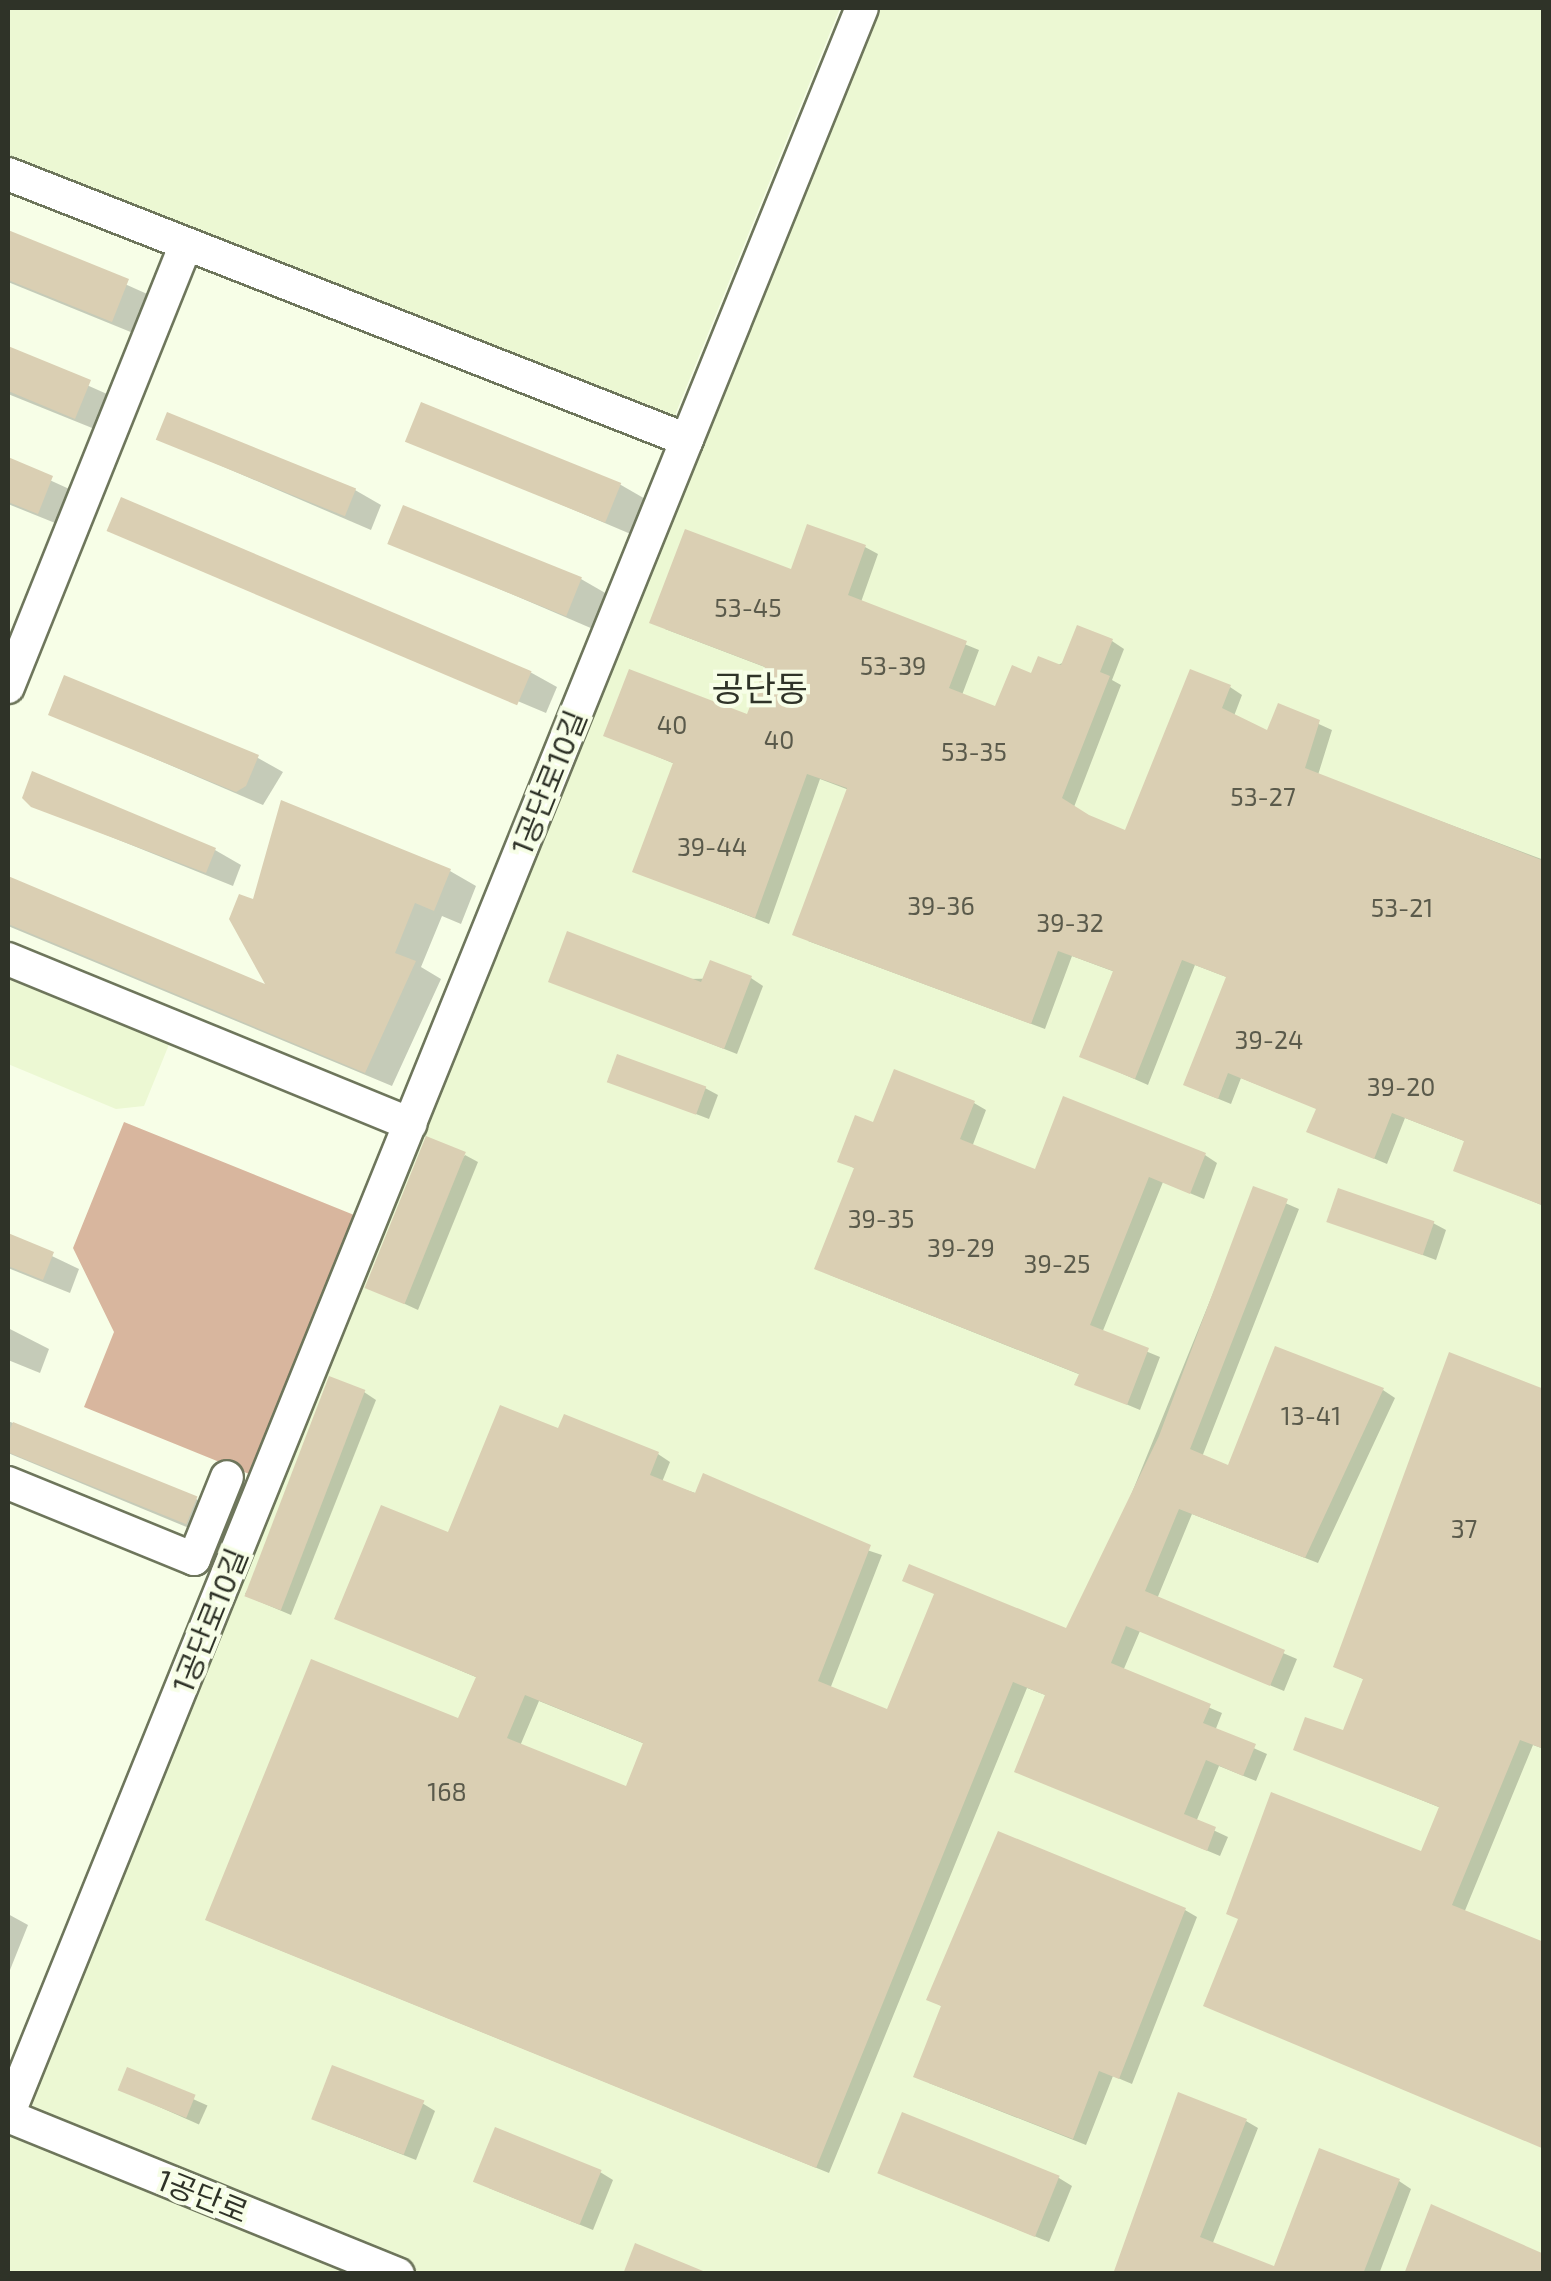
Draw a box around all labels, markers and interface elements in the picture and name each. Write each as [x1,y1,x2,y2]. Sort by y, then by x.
house number: 53-45 [714,592,782,622]
house number: 53-39 [860,650,926,680]
district label: 공단동 [712,666,808,708]
street label: 1공단로10길 [503,705,593,859]
house number: 40 [657,709,687,739]
house number: 40 [764,724,794,754]
house number: 53-35 [941,736,1007,766]
house number: 53-27 [1230,781,1296,811]
house number: 39-44 [677,831,747,861]
house number: 39-36 [907,890,975,920]
house number: 53-21 [1371,892,1433,922]
house number: 39-32 [1036,907,1104,937]
house number: 39-24 [1235,1024,1303,1054]
house number: 39-20 [1367,1071,1435,1101]
house number: 39-35 [848,1203,914,1233]
house number: 39-29 [927,1232,995,1262]
house number: 39-25 [1024,1248,1090,1278]
house number: 13-41 [1281,1400,1341,1430]
house number: 37 [1451,1513,1477,1543]
street label: 1공단로10길 [164,1543,254,1697]
house number: 168 [427,1776,467,1806]
street label: 1공단로 [152,2161,254,2229]

